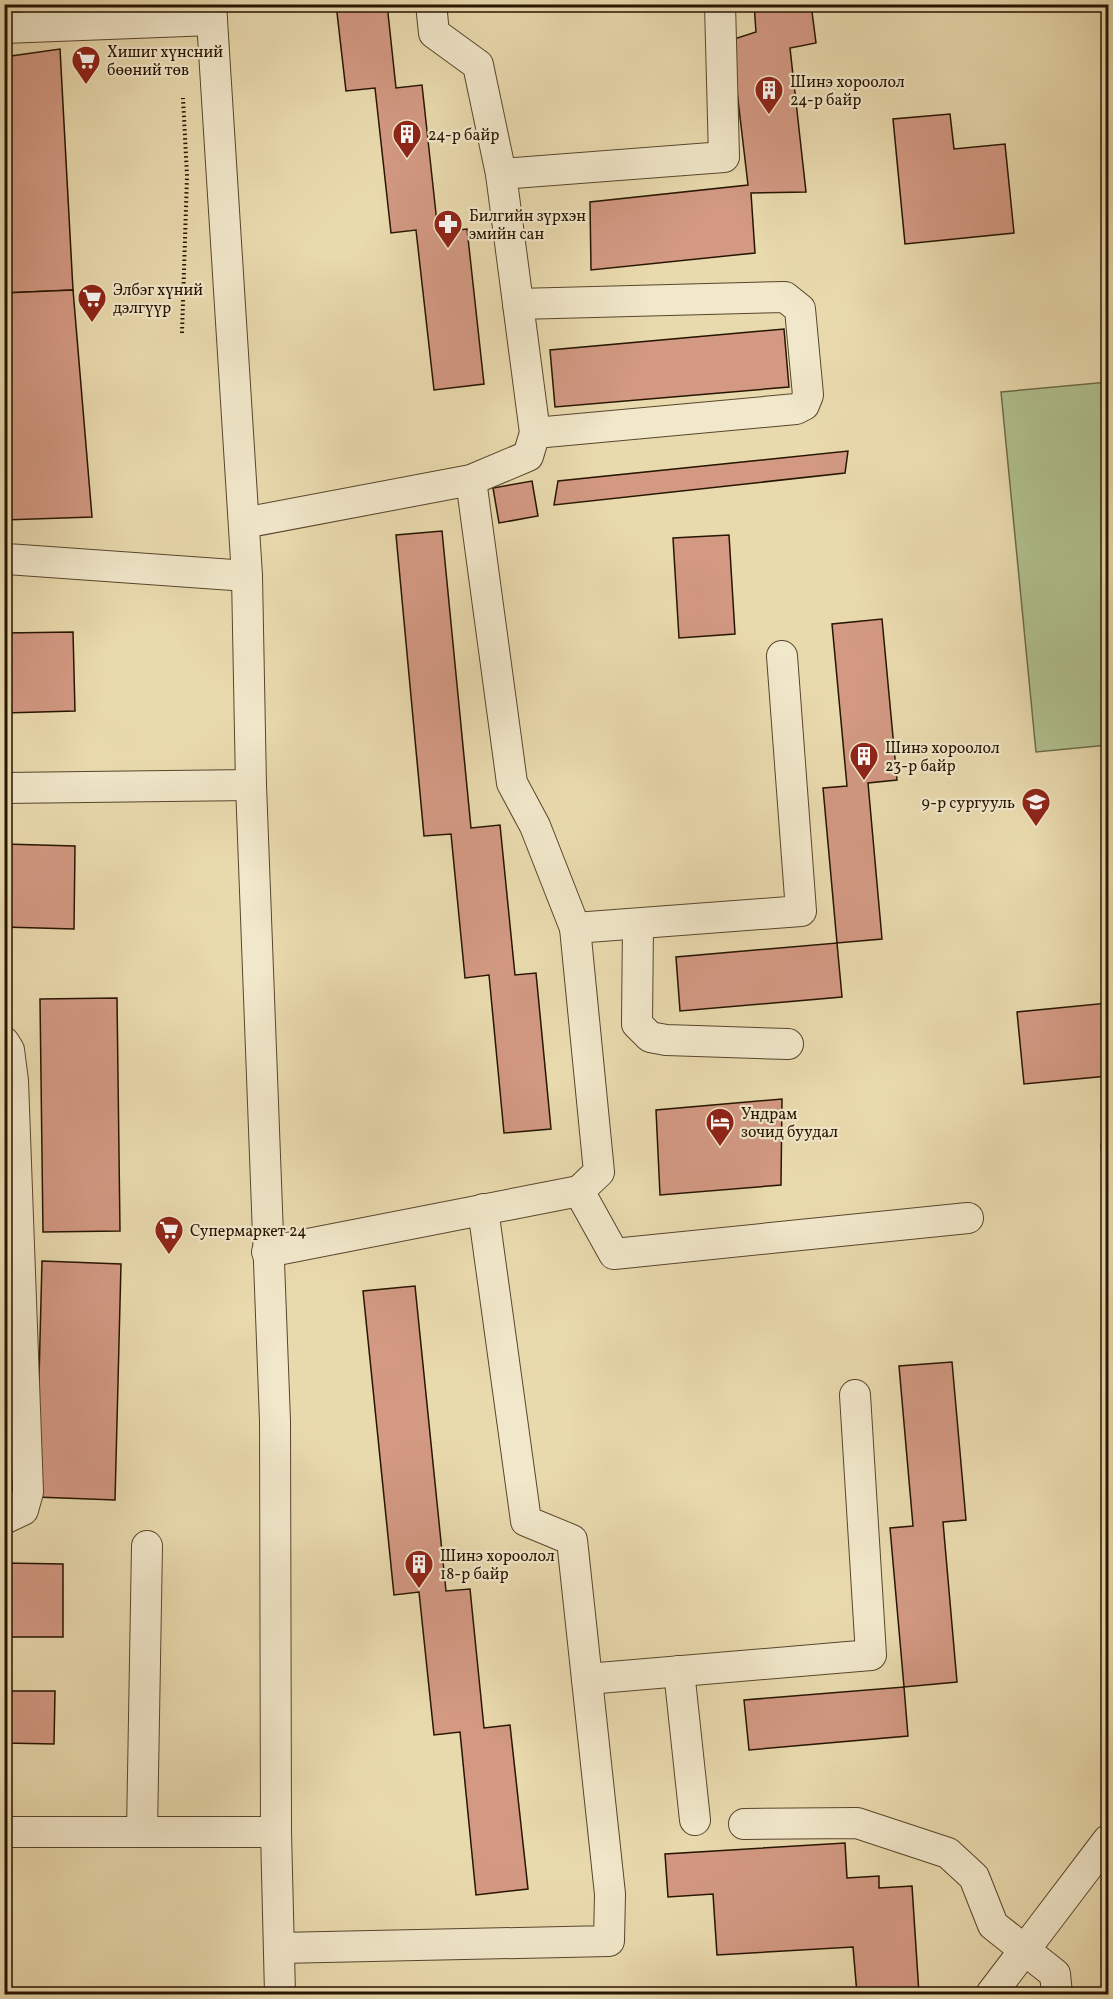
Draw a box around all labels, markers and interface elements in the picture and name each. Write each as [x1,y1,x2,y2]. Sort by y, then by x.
place label: Хишиг хүнсний бөөний төв [107,42,223,82]
supermarket icon: Хишиг хүнсний бөөний төв [70,44,102,86]
place label: Шинэ хороолол 24-р байр [790,72,905,112]
building icon: Шинэ хороолол 24-р байр [753,74,785,116]
building icon: 24-р байр [391,118,423,160]
place label: 24-р байр [428,125,499,147]
place label: Билгийн зүрхэн эмийн сан [469,206,586,246]
pharmacy icon: Билгийн зүрхэн эмийн сан [432,208,464,250]
place label: Элбэг хүний дэлгүүр [113,280,203,320]
supermarket icon: Элбэг хүний дэлгүүр [76,282,108,324]
place label: Шинэ хороолол 23-р байр [885,738,1000,778]
building icon: Шинэ хороолол 23-р байр [848,740,880,782]
school or university icon: 9-р сургууль [1020,786,1052,828]
place label: 9-р сургууль [922,793,1015,815]
place label: Ундрам зочид буудал [741,1104,838,1144]
hotel icon: Ундрам зочид буудал [704,1106,736,1148]
supermarket icon: Супермаркет 24 [153,1214,185,1256]
place label: Супермаркет 24 [190,1221,307,1243]
place label: Шинэ хороолол 18-р байр [440,1546,555,1586]
building icon: Шинэ хороолол 18-р байр [403,1548,435,1590]

